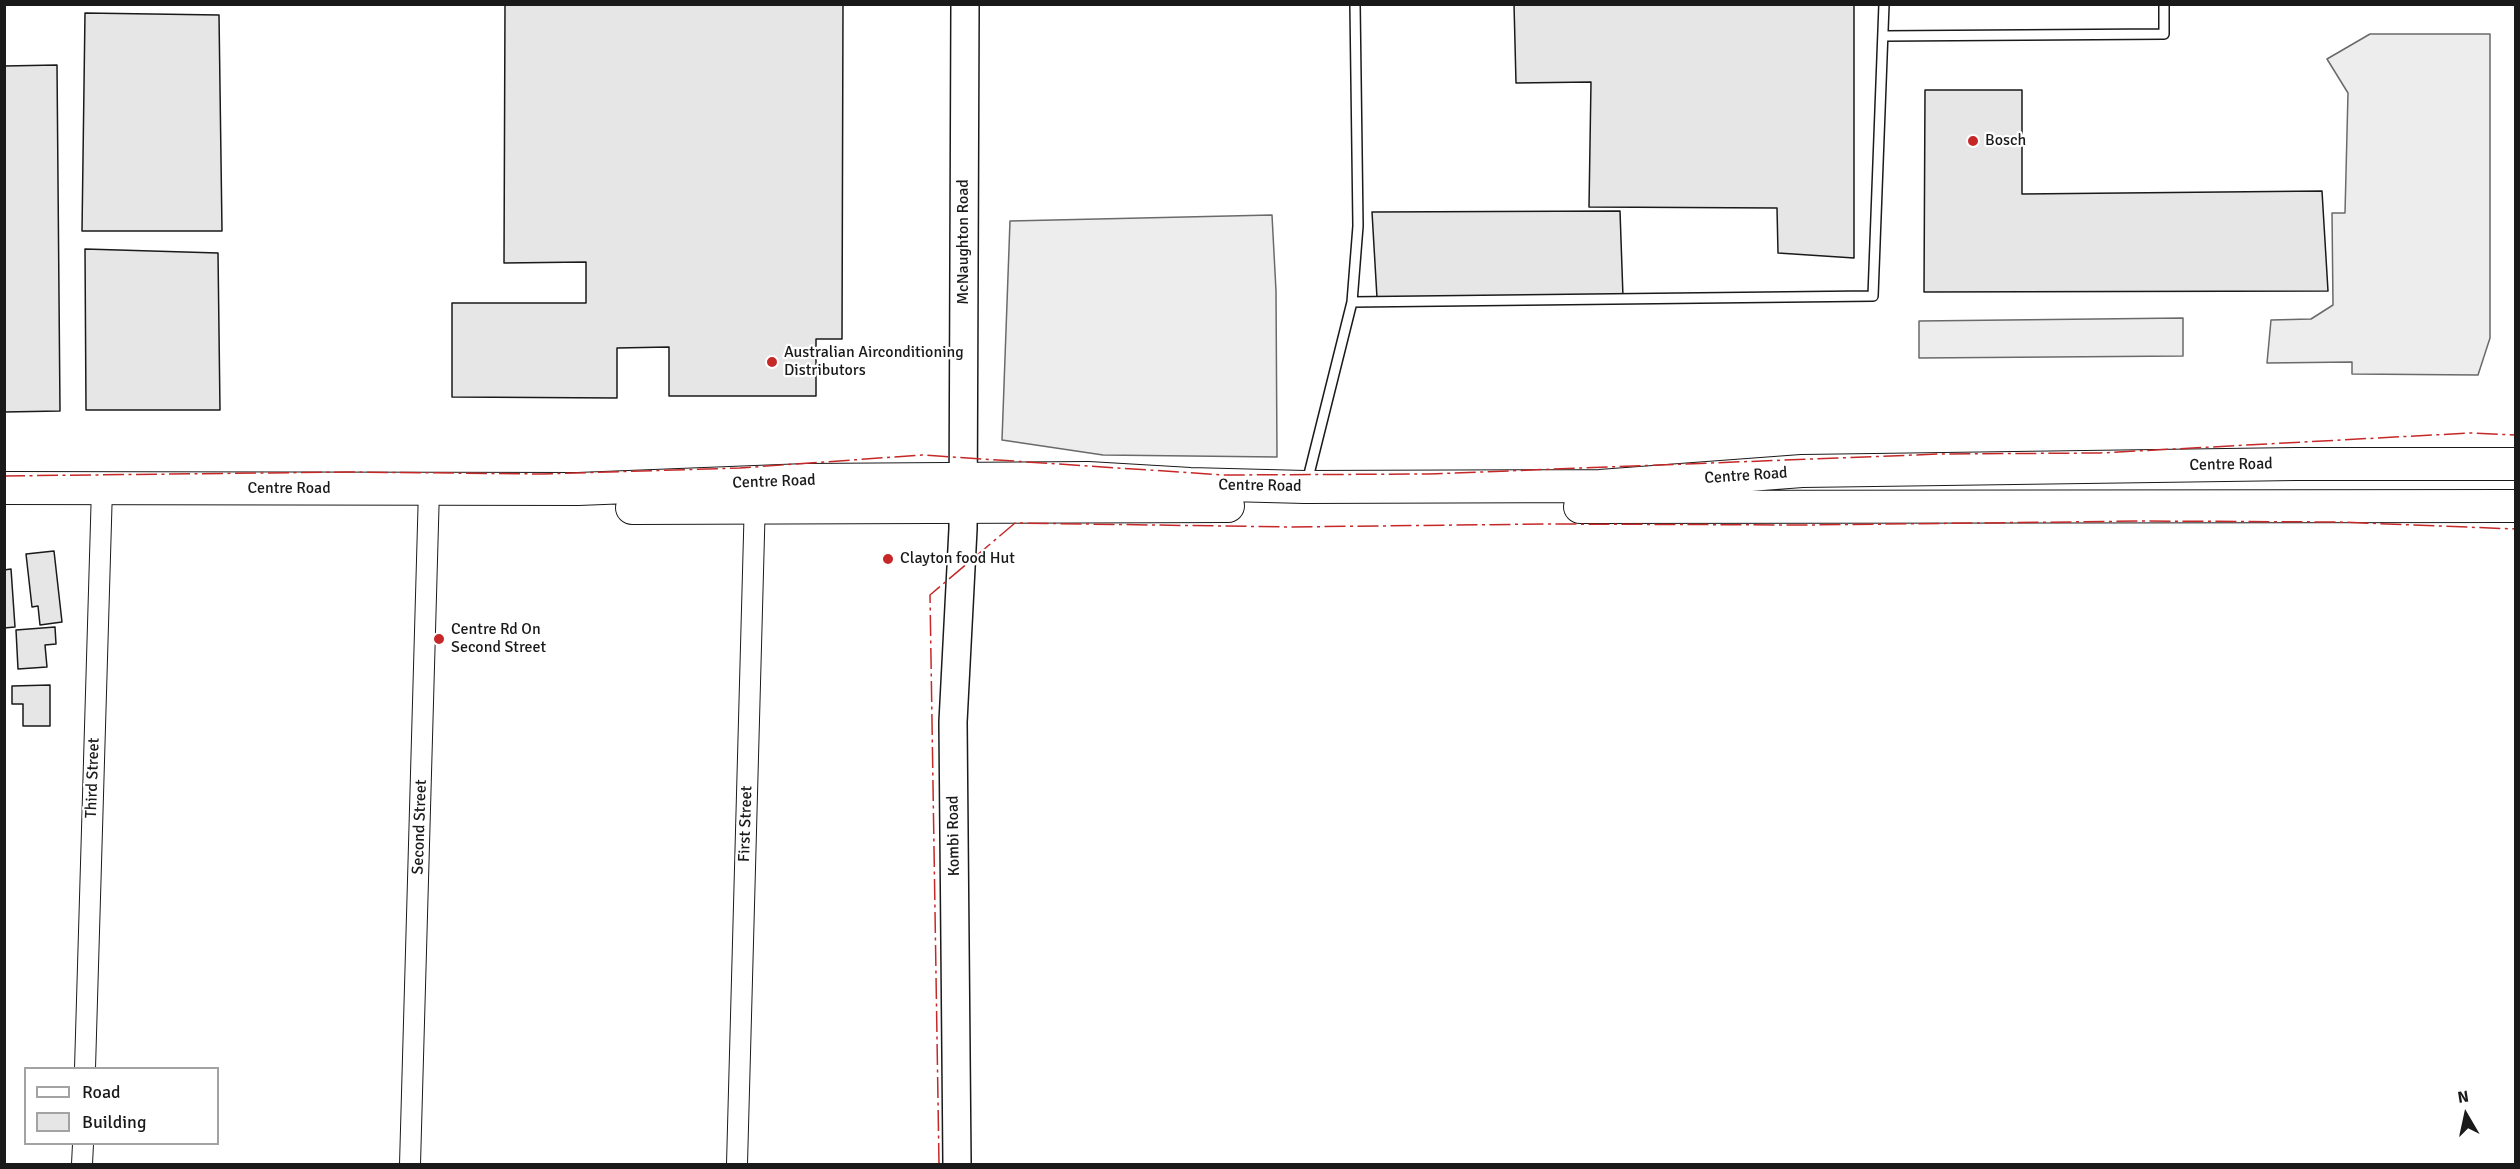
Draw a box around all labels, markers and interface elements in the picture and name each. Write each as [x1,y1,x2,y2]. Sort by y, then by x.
place label: Bosch [1985,131,2026,151]
marker: Bosch [1966,134,1980,148]
street label: McNaughton Road [954,179,974,305]
place label: Australian Airconditioning Distributors [784,343,964,381]
marker: Australian Airconditioning Distributors [765,355,779,369]
street label: Centre Road [2189,455,2273,475]
street label: Centre Road [1704,464,1788,488]
street label: Centre Road [732,471,816,493]
street label: Centre Road [1218,476,1302,496]
street label: Centre Road [247,479,331,499]
place label: Clayton food Hut [900,549,1015,569]
marker: Clayton food Hut [881,552,895,566]
place label: Centre Rd On Second Street [451,620,546,658]
marker: Centre Rd On Second Street [432,632,446,646]
street label: Third Street [82,738,104,818]
street label: Second Street [409,779,431,875]
street label: First Street [735,786,757,862]
street label: Kombi Road [944,795,964,877]
legend [24,1067,219,1145]
text: Road [82,1081,121,1103]
north arrow [2436,1085,2496,1145]
text: N [2456,1086,2470,1108]
text: Building [82,1111,146,1133]

